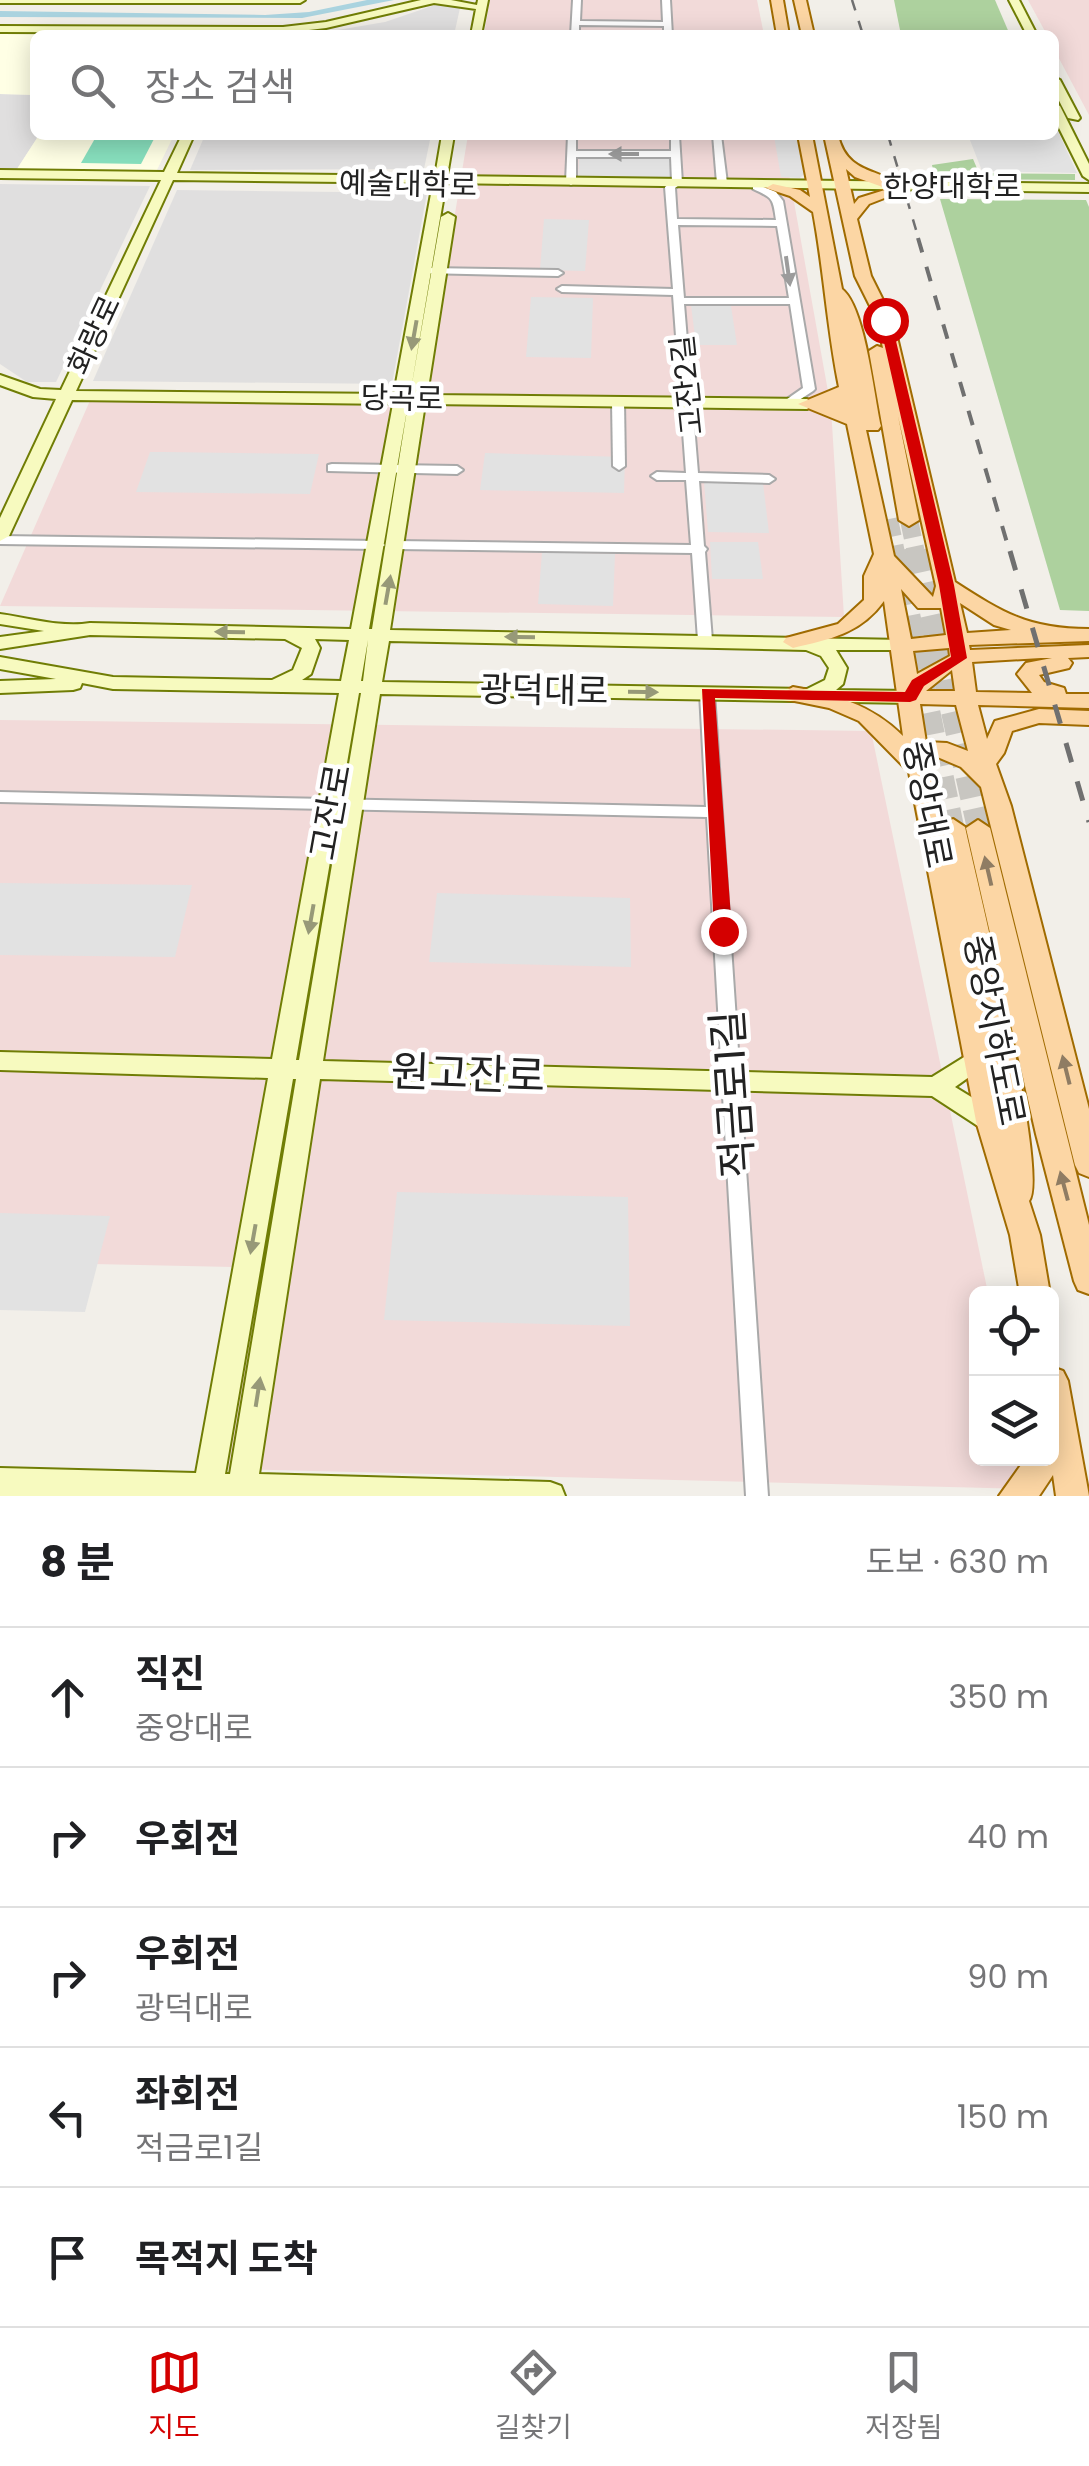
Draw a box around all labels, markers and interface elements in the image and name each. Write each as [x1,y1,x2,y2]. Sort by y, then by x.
search box [30,30,1059,140]
icon: search [65,58,120,113]
text: 장소 검색 [145,60,295,113]
one-way arrow [608,146,640,162]
street label: 예술대학로 [339,161,477,207]
street label: 한양대학로 [883,165,1021,208]
one-way arrow [780,255,796,287]
street label: 화랑로 [57,288,131,382]
route start [863,298,909,344]
one-way arrow [406,319,422,350]
street label: 고잔2길 [660,333,714,437]
street label: 당곡로 [360,376,444,420]
one-way arrow [381,574,396,605]
one-way arrow [213,624,245,640]
one-way arrow [504,629,536,645]
street label: 광덕대로 [479,664,609,716]
one-way arrow [628,684,660,700]
street label: 중앙대로 [892,736,964,872]
street label: 고잔로 [297,760,363,864]
one-way arrow [980,855,995,886]
one-way arrow [303,904,318,936]
route end [701,909,747,955]
street label: 중앙지하도로 [953,930,1037,1130]
street label: 적금로1길 [698,1008,768,1180]
street label: 원고잔로 [390,1042,546,1106]
one-way arrow [1058,1054,1073,1085]
one-way arrow [1055,1171,1071,1202]
one-way arrow [245,1224,260,1255]
map controls [969,1286,1059,1466]
button: locate [969,1286,1059,1376]
one-way arrow [251,1376,266,1407]
button: layers [969,1376,1059,1466]
text: 8 분 [40,1533,115,1592]
text: 도보 · 630 m [865,1539,1049,1584]
text: 직진 [135,1647,205,1700]
icon: ahead [40,1670,95,1725]
text: 350 m [948,1674,1049,1719]
text: 중앙대로 [135,1705,253,1750]
icon: right [40,1810,95,1865]
text: 우회전 [135,1812,240,1865]
text: 40 m [967,1814,1049,1859]
text: 우회전 [135,1927,240,1980]
icon: right [40,1950,95,2005]
text: 90 m [967,1954,1049,1999]
text: 광덕대로 [135,1985,253,2030]
text: 좌회전 [135,2067,240,2120]
icon: left [40,2090,95,2145]
text: 150 m [957,2094,1049,2139]
text: 적금로1길 [135,2125,263,2170]
icon: arrive [40,2230,95,2285]
text: 목적지 도착 [135,2232,318,2285]
tab: 지도 [147,2345,202,2449]
tab: 길찾기 [495,2345,572,2449]
tab: 저장됨 [865,2345,942,2449]

